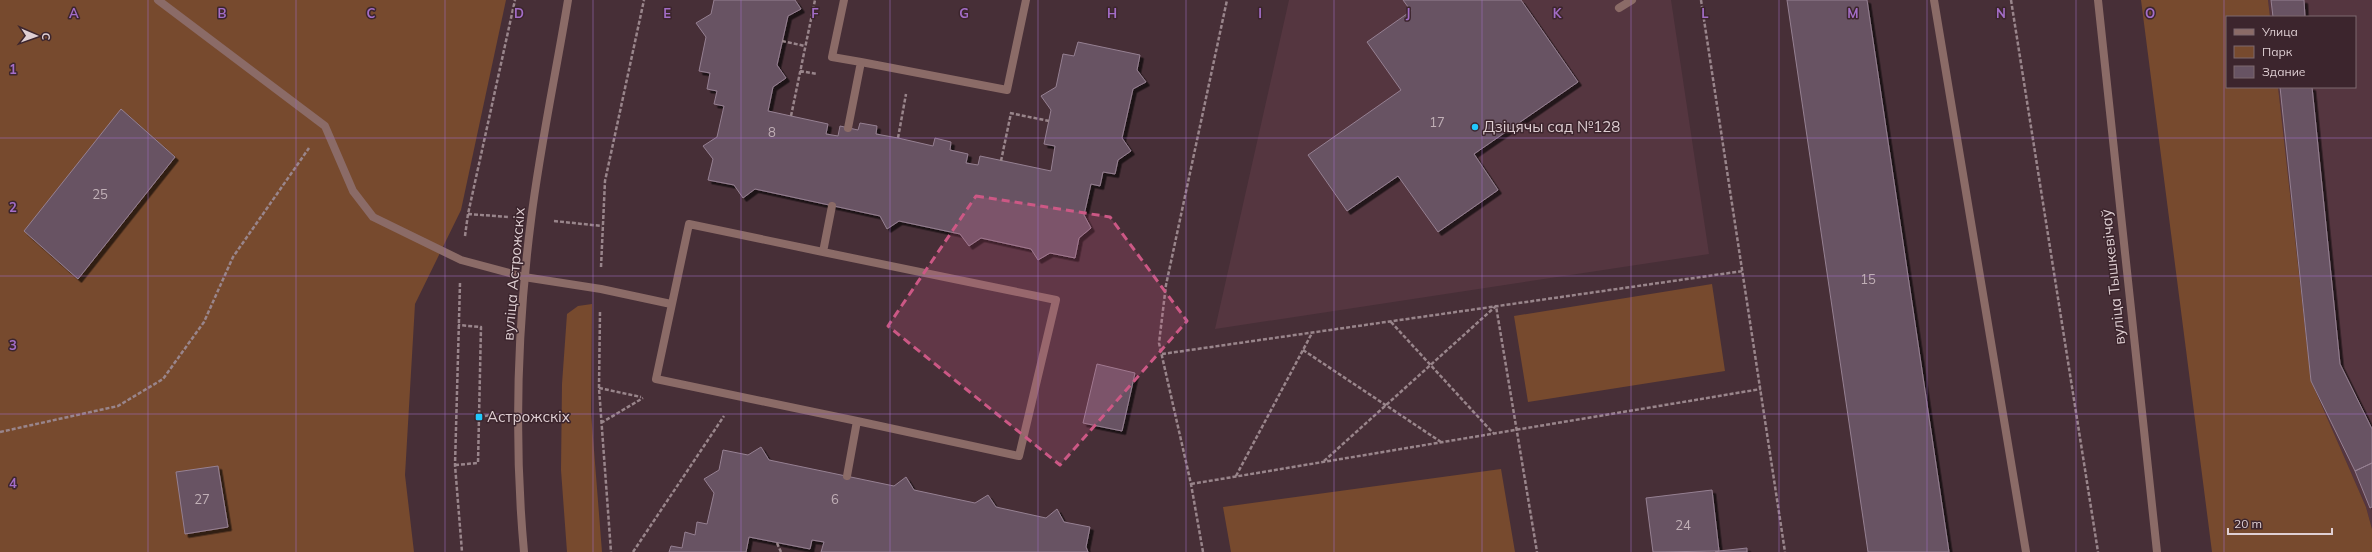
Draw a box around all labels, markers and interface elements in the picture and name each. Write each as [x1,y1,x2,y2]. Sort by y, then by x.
text: A [69,5,79,21]
text: B [218,5,227,21]
text: C [367,5,376,21]
text: D [514,5,524,21]
text: E [663,5,671,21]
text: F [811,5,819,21]
text: G [959,5,969,21]
text: H [1107,5,1117,21]
text: I [1258,5,1262,21]
text: J [1406,5,1410,21]
text: K [1553,5,1563,21]
text: L [1701,5,1709,21]
text: M [1847,5,1859,21]
text: N [1996,5,2006,21]
text: O [2145,5,2155,21]
north arrow [16,16,56,56]
legend [2226,16,2356,88]
text: Улица [2261,24,2298,39]
text: С [39,32,53,41]
text: Парк [2262,44,2293,59]
text: 1 [9,61,17,77]
text: Здание [2262,64,2306,79]
house number: 17 [1429,114,1445,130]
place label: Дзіцячы сад №128 [1483,117,1620,136]
marker: Дзіцячы сад №128 [1470,122,1480,132]
house number: 8 [768,124,776,140]
house number: 25 [92,186,108,202]
text: 2 [9,199,17,215]
street label: вуліца Астрожскіх [498,207,529,341]
street label: вуліца Тышкевічаў [2096,208,2129,346]
house number: 15 [1860,271,1876,287]
text: 3 [9,337,17,353]
place label: Астрожскіх [487,407,570,426]
marker: Астрожскіх [474,412,484,422]
text: 4 [9,475,17,491]
house number: 27 [194,491,210,507]
house number: 6 [831,491,839,507]
scale bar [2228,510,2332,536]
text: 20 m [2234,516,2262,531]
house number: 24 [1675,517,1691,533]

